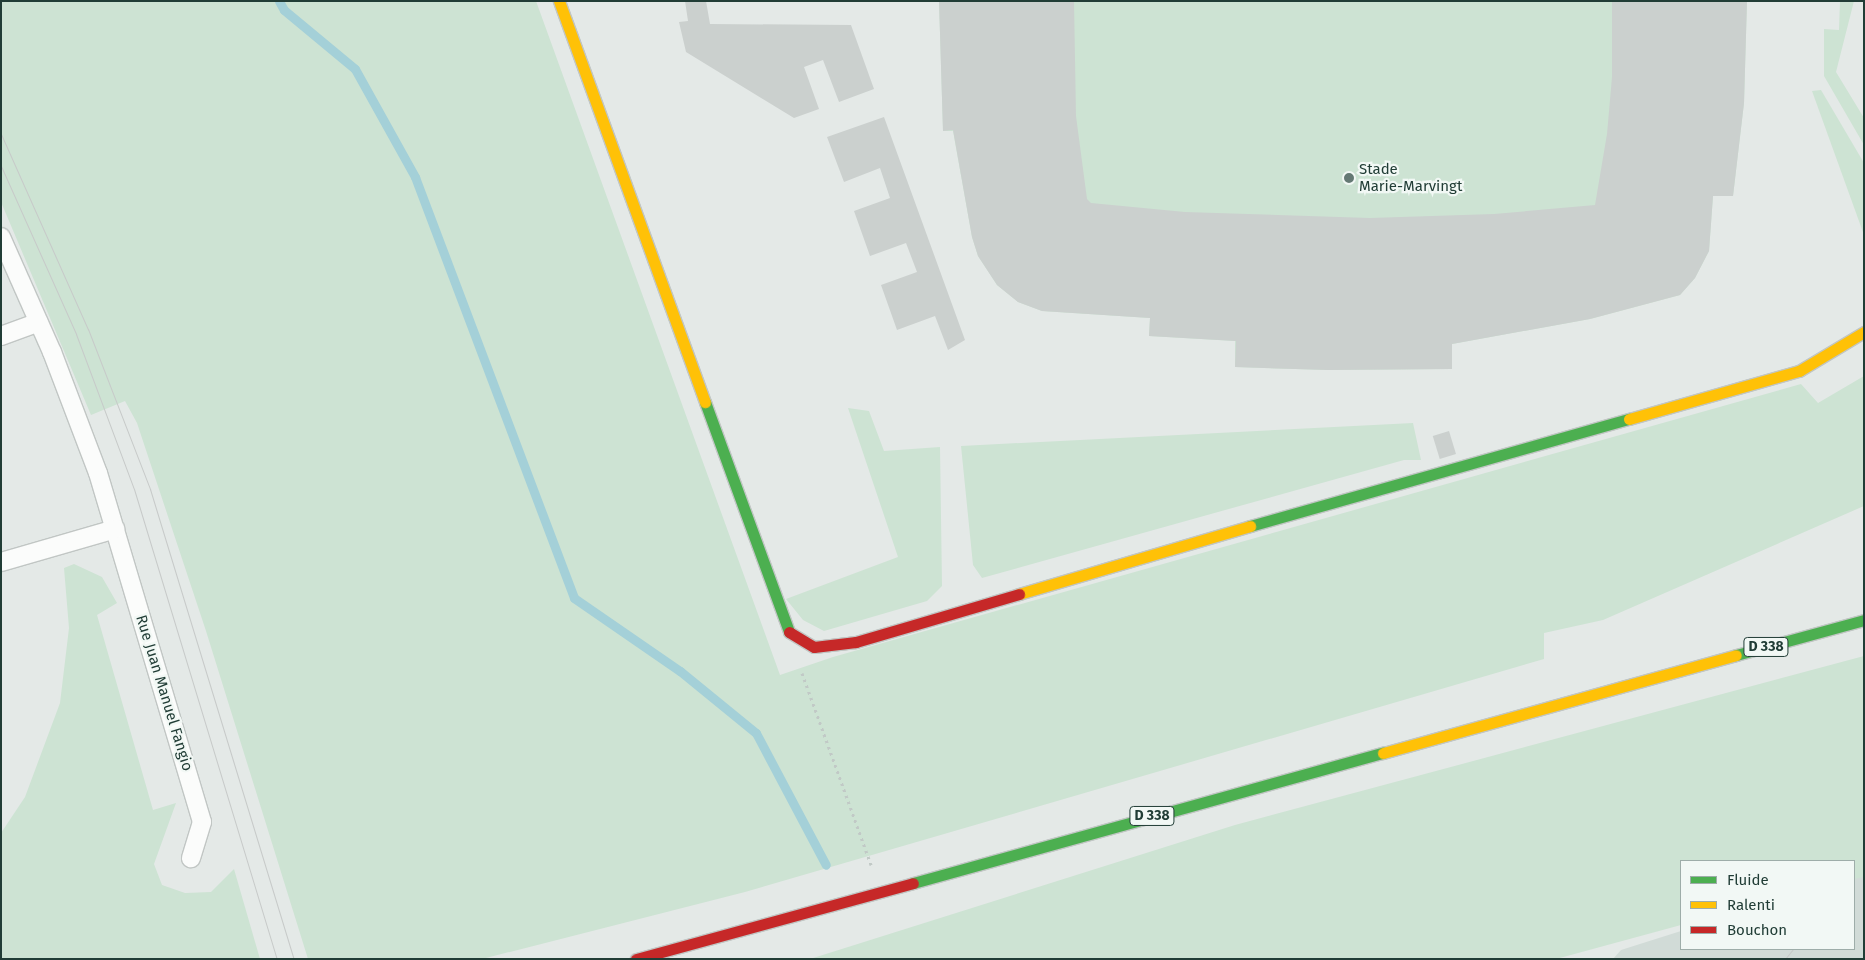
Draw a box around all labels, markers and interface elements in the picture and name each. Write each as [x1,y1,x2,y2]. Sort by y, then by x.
place label: Stade Marie-Marvingt [1359,160,1462,195]
marker: Stade Marie-Marvingt [1343,172,1355,184]
street label: Rue Juan Manuel Fangio [132,613,196,773]
road number: D 338 [1742,636,1790,659]
road number: D 338 [1128,804,1176,828]
legend [1680,860,1855,950]
text: Fluide [1727,871,1769,889]
text: Ralenti [1727,896,1775,914]
text: Bouchon [1727,921,1787,939]

